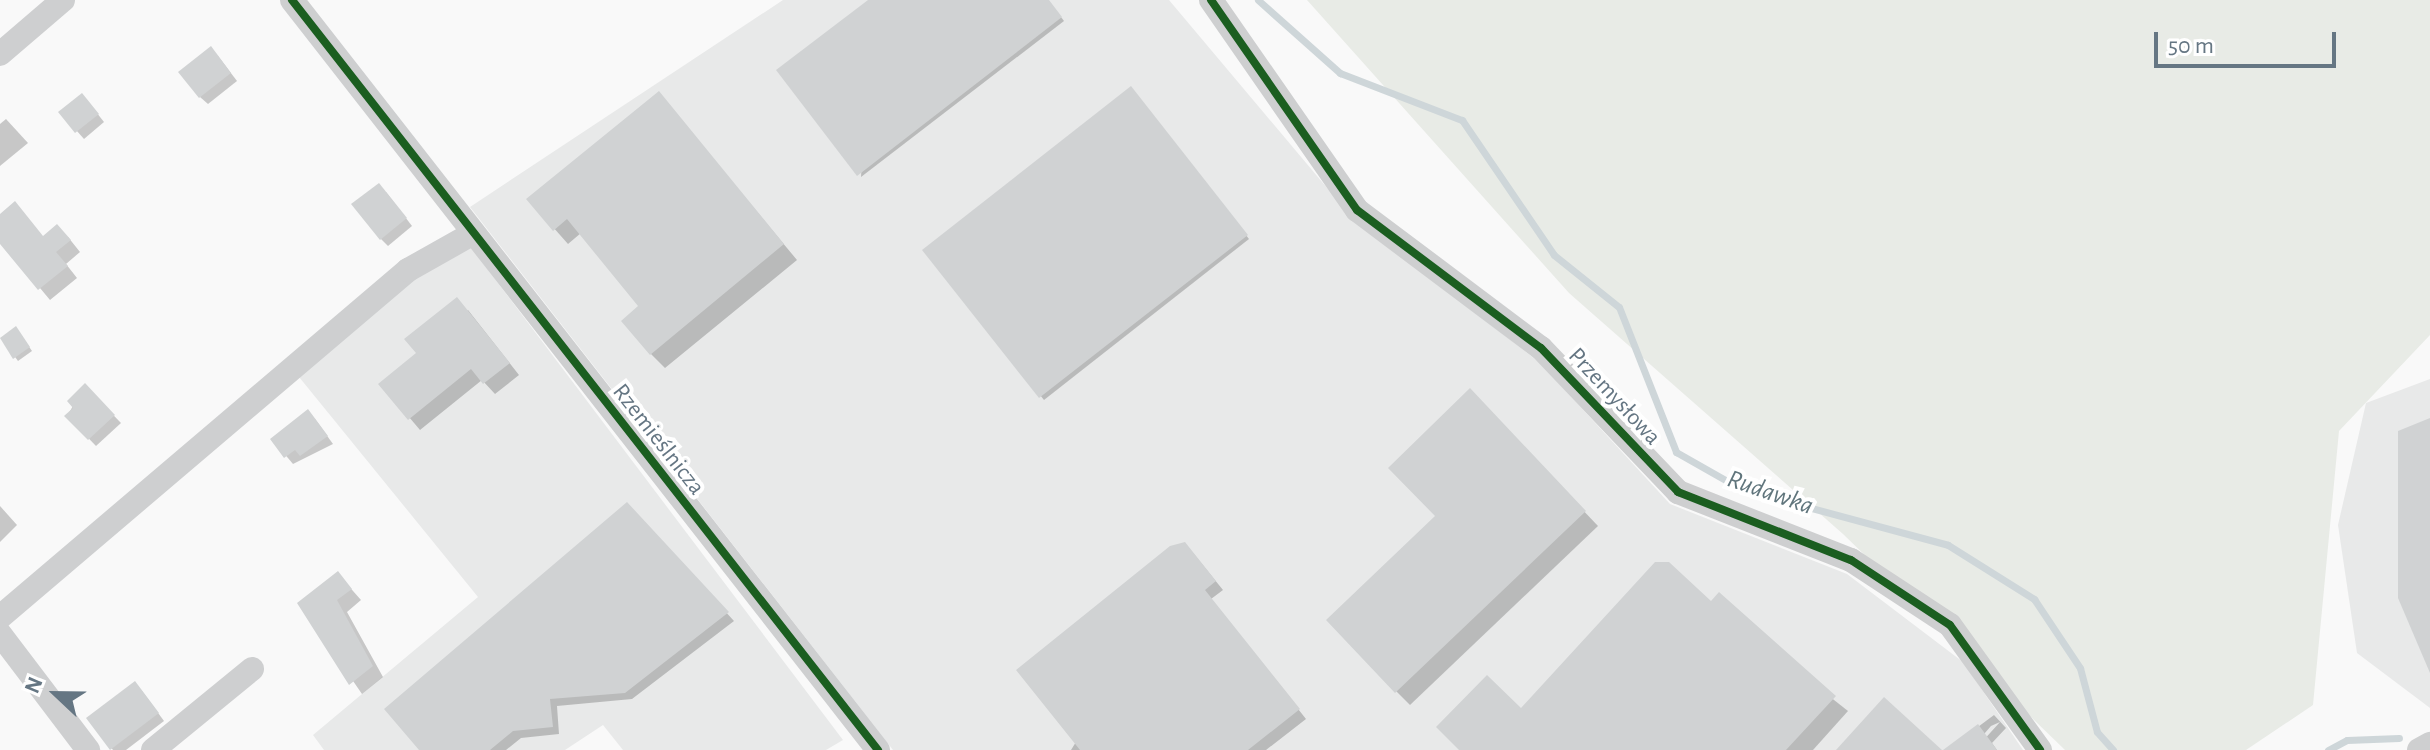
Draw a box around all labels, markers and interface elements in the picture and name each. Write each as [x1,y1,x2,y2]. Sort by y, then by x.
scale bar [2158,16,2340,66]
text: 50 m [2168,34,2214,58]
street label: Przemysłowa [1562,342,1666,452]
street label: Rzemieślnicza [606,379,710,501]
water label: Rudawka [1723,464,1817,522]
north arrow [16,654,96,734]
text: N [21,674,47,696]

